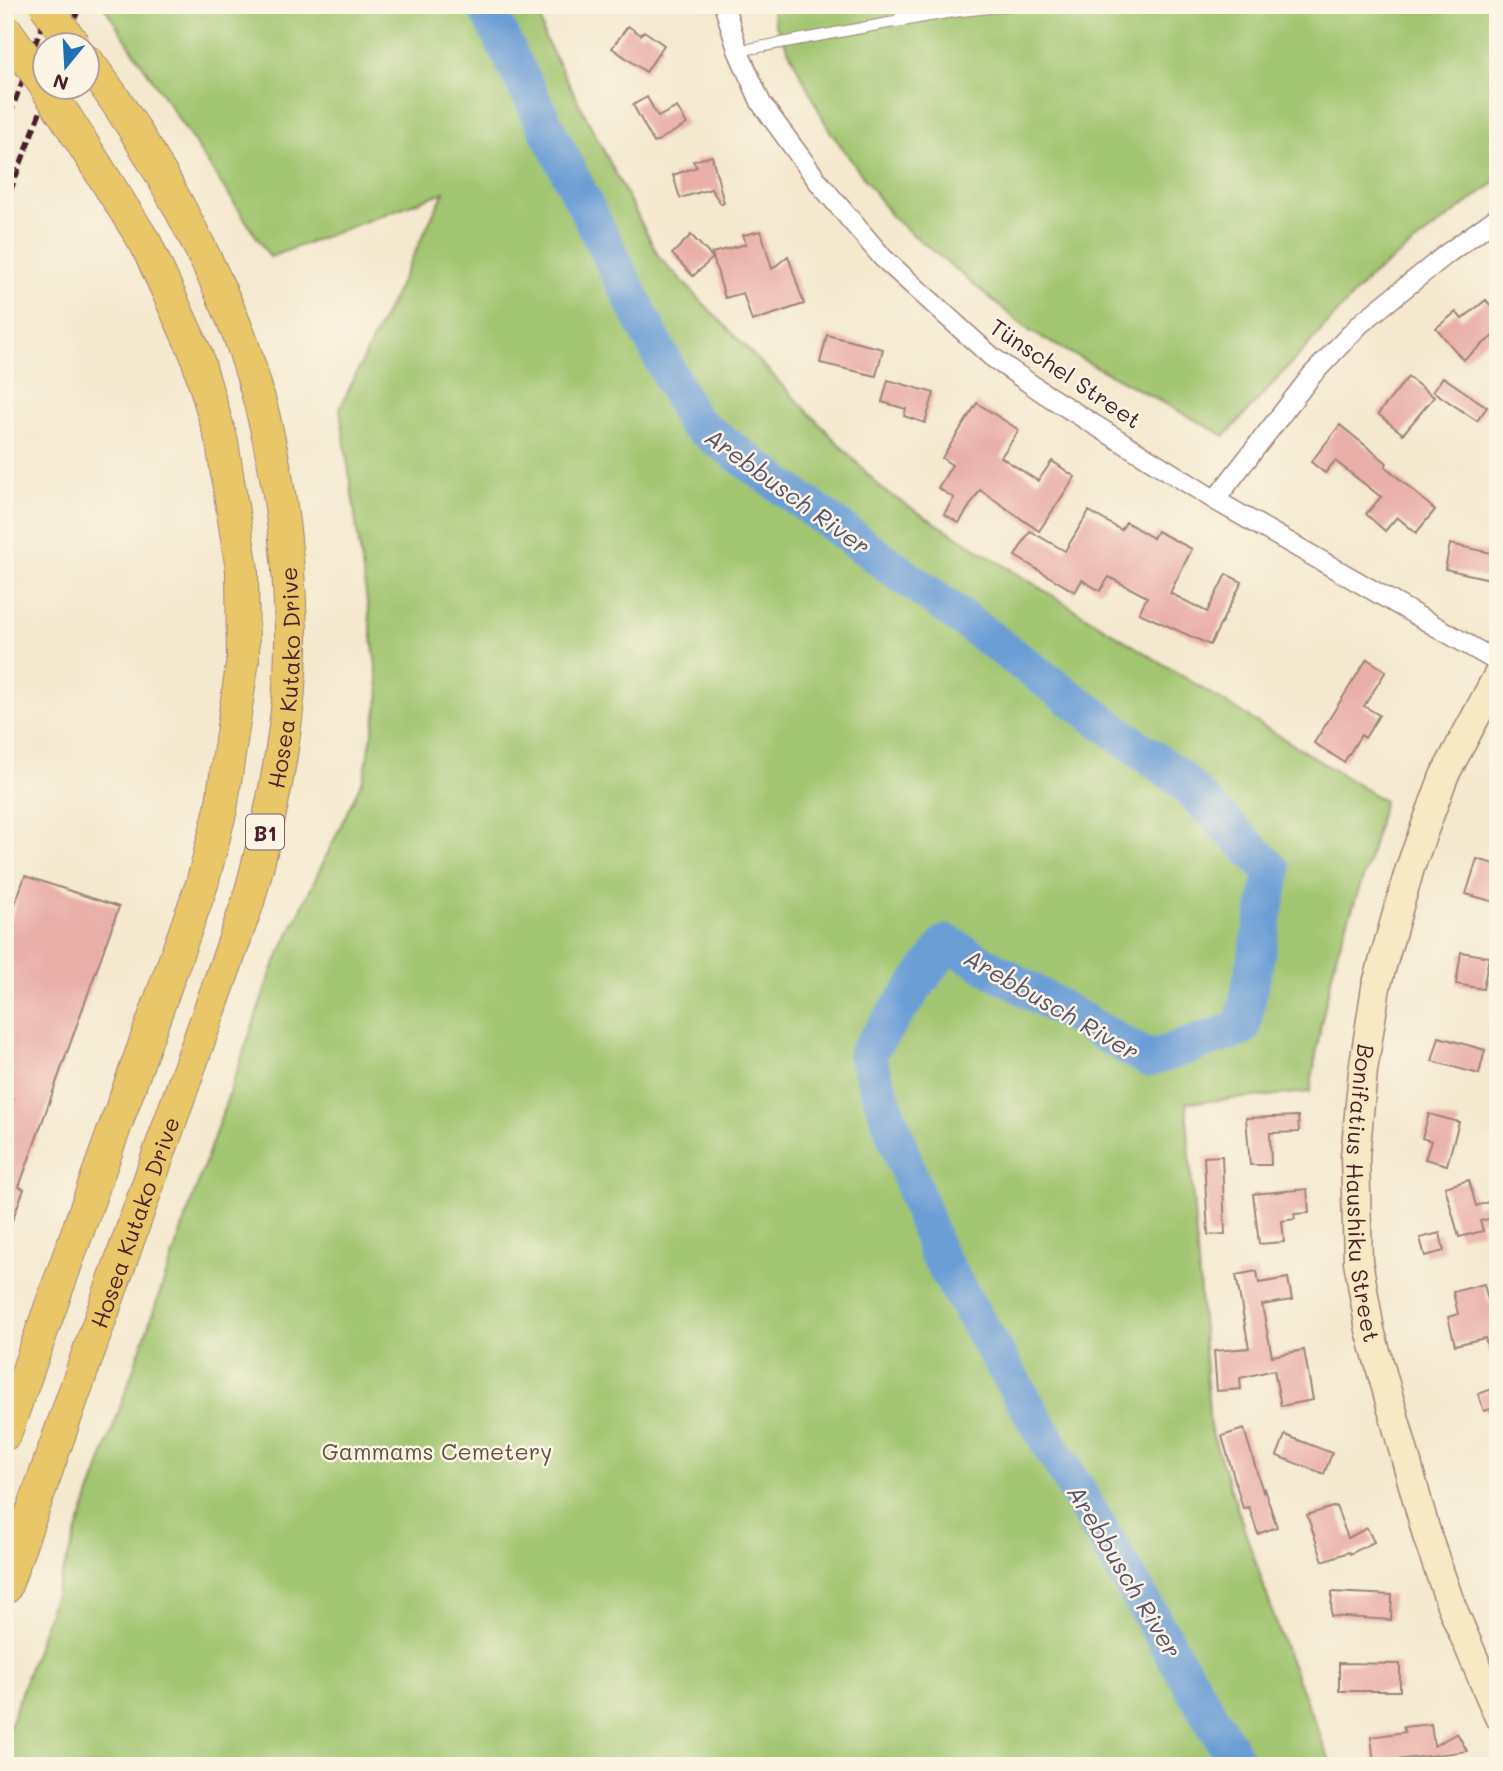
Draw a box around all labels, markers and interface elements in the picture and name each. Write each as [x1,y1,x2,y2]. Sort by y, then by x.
north arrow [32,32,102,102]
text: N [50,69,71,97]
street label: Tünschel Street [984,311,1148,435]
water label: Arebbusch River [699,421,877,561]
street label: Hosea Kutako Drive [260,566,306,791]
road number: B1 [246,814,284,850]
water label: Arebbusch River [959,941,1145,1067]
street label: Bonifatius Haushiku Street [1340,1042,1388,1345]
street label: Hosea Kutako Drive [83,1112,186,1332]
park label: Gammams Cemetery [322,1436,552,1466]
water label: Arebbusch River [1061,1479,1189,1663]

